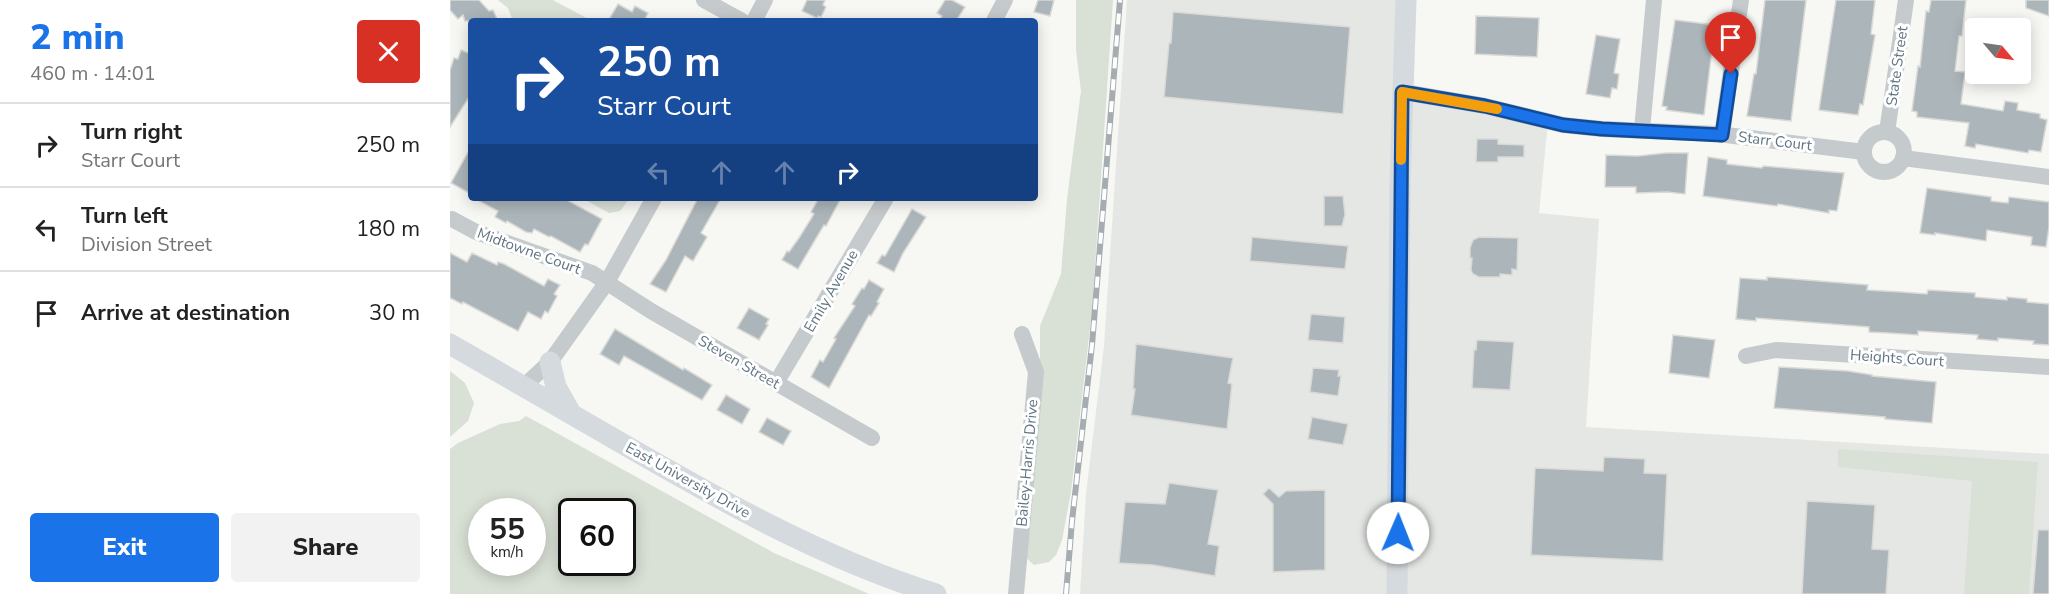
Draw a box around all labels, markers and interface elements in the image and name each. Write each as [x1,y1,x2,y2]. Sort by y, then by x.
pin [1705,12,1756,74]
text: 2 min [30,13,125,62]
north arrow [1965,18,2031,84]
map controls [1965,18,2031,84]
button: close [357,20,420,83]
icon: arrive [1714,21,1747,54]
street label: State Street [1882,24,1913,107]
text: 250 m [597,34,721,91]
icon: right [498,42,576,120]
text: 460 m · 14:01 [30,60,156,87]
text: Starr Court [597,88,731,125]
text: Turn right [81,117,182,147]
street label: Starr Court [1737,127,1814,156]
icon: right [30,129,63,162]
text: 250 m [356,130,420,160]
text: Starr Court [81,147,180,174]
icon: left [642,156,675,189]
icon: ahead [705,156,738,189]
icon: ahead [768,156,801,189]
icon: right [831,156,864,189]
text: Turn left [81,201,168,231]
icon: left [30,213,63,246]
text: 180 m [356,214,420,244]
street label: Midtowne Court [474,223,584,279]
text: Division Street [81,231,212,258]
street label: Emily Avenue [799,246,863,336]
icon: arrive [30,297,63,330]
text: Arrive at destination [81,298,290,328]
text: 30 m [369,298,420,328]
street label: Steven Street [695,331,784,394]
street label: Heights Court [1849,345,1945,371]
street label: Bailey-Harris Drive [1011,398,1043,528]
street label: East University Drive [622,437,754,523]
speed limit sign: 60 [558,498,636,576]
position arrow [1366,501,1430,565]
text: 55 [489,509,525,550]
button: Exit [30,513,219,582]
button: Share [231,513,420,582]
text: km/h [490,542,524,562]

